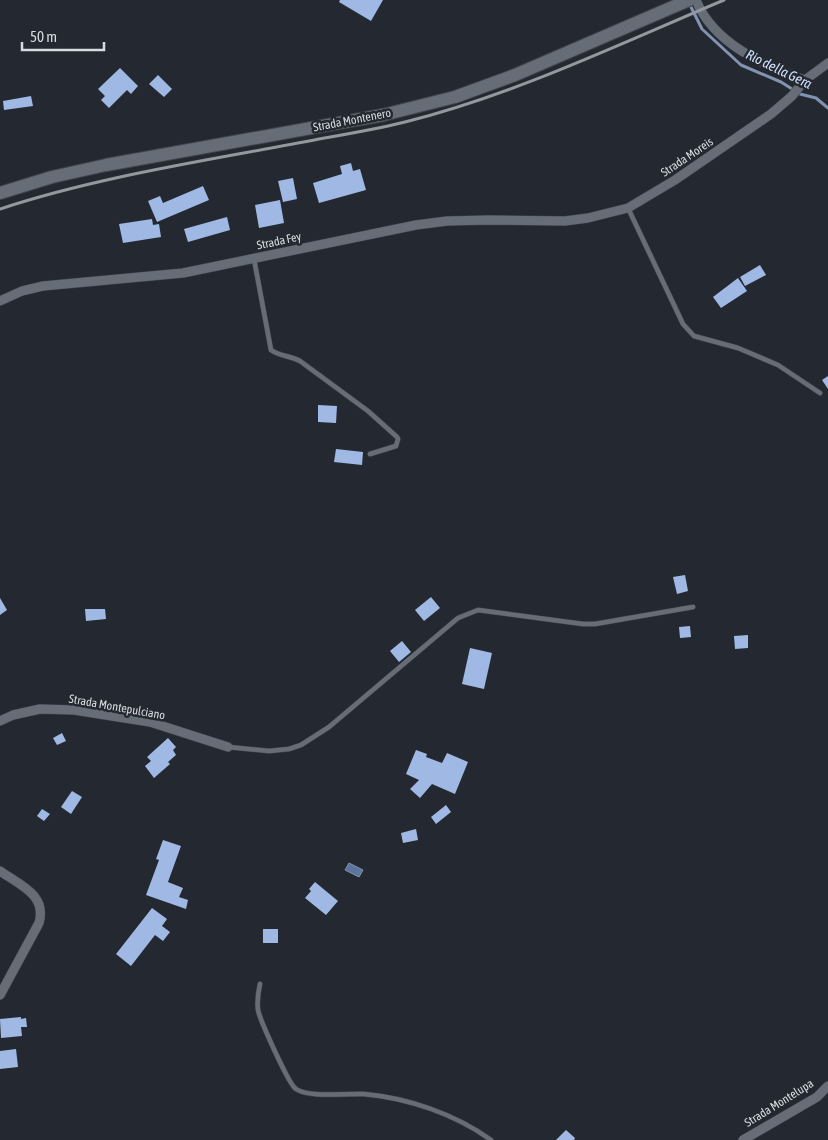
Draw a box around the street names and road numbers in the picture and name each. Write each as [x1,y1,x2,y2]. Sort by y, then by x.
street label: Strada Montenero [312,106,392,134]
street label: Strada Moreis [658,134,716,180]
street label: Strada Fey [255,229,303,253]
street label: Strada Montepulciano [68,692,167,722]
street label: Strada Montelupa [742,1076,816,1130]

